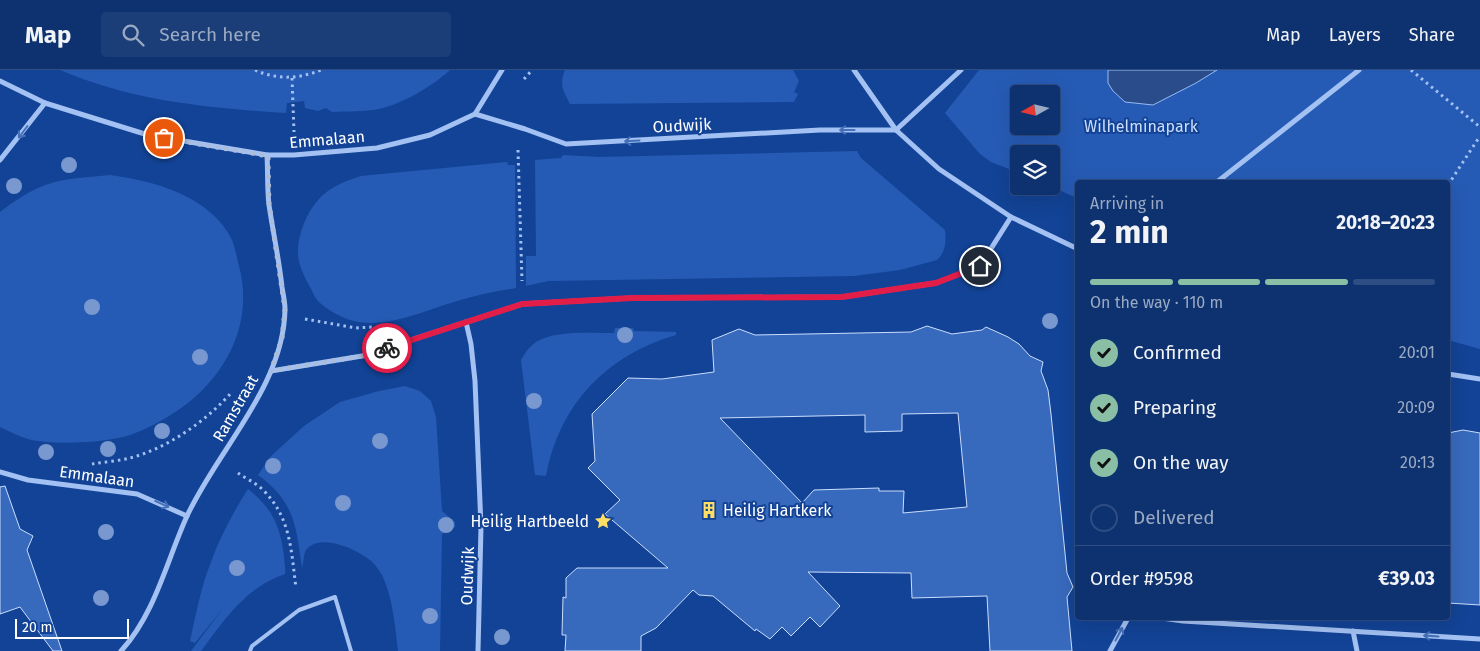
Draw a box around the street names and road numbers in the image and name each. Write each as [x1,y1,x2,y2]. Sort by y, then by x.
street label: Oudwijk [652,114,713,137]
street label: Emmalaan [289,127,366,152]
street label: Ramstraat [209,371,262,445]
street label: Emmalaan [58,462,136,491]
street label: Oudwijk [457,546,478,606]

